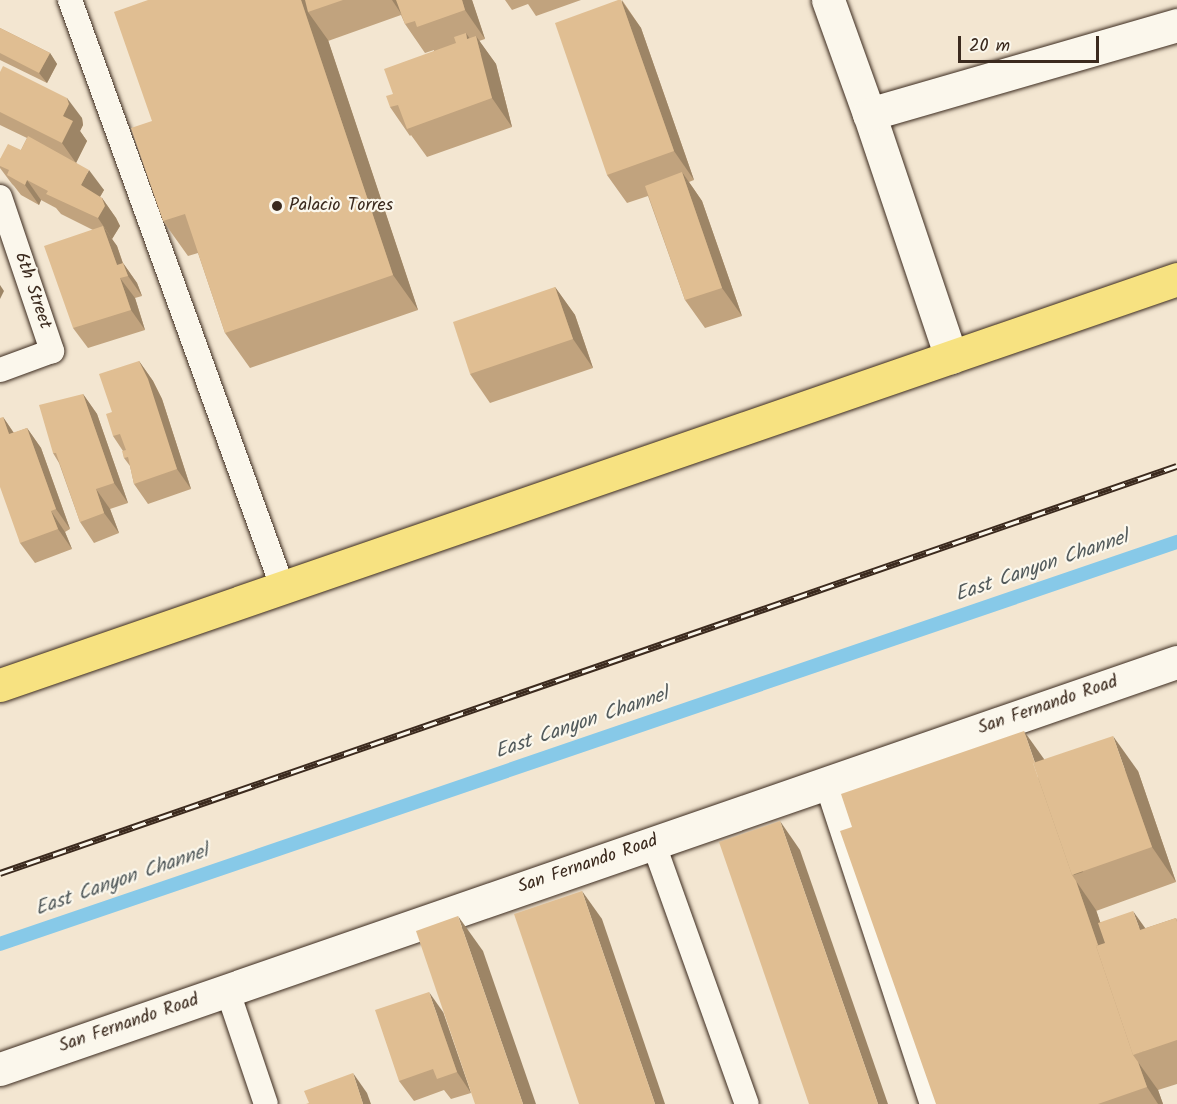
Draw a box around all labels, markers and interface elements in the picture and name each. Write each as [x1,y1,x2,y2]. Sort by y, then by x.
scale bar [961,24,1102,62]
text: 20 m [969,32,1010,61]
place label: Palacio Torres [289,195,393,217]
marker: Palacio Torres [270,199,284,213]
street label: 6th Street [9,250,55,332]
water label: East Canyon Channel [952,526,1132,608]
street label: San Fernando Road [975,672,1121,740]
water label: East Canyon Channel [492,683,672,765]
street label: San Fernando Road [515,831,661,899]
water label: East Canyon Channel [32,840,212,922]
street label: San Fernando Road [56,990,202,1058]

